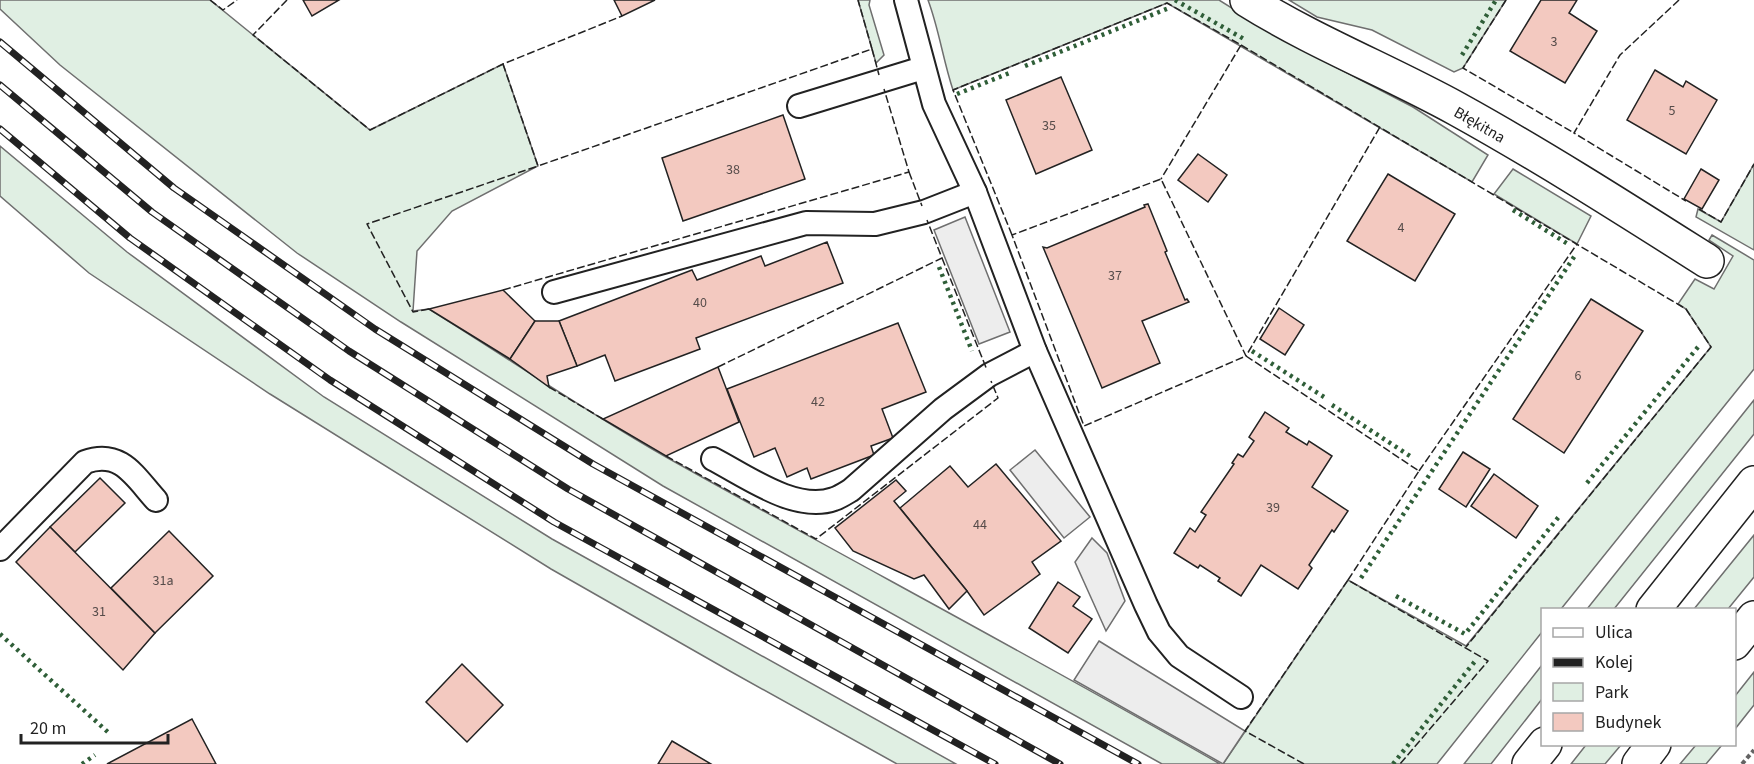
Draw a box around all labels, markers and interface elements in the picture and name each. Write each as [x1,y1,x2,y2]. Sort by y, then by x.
house number: 3 [1551,32,1558,52]
street label: Błękitna [1450,101,1509,148]
house number: 5 [1669,101,1676,121]
house number: 35 [1042,116,1056,136]
house number: 38 [726,160,740,180]
house number: 4 [1398,218,1405,238]
house number: 37 [1108,266,1122,286]
house number: 40 [693,293,707,313]
house number: 6 [1575,366,1582,386]
house number: 42 [811,392,825,412]
house number: 39 [1266,498,1280,518]
house number: 44 [973,515,987,535]
house number: 31a [153,571,173,591]
house number: 31 [92,602,106,622]
legend [1541,608,1736,746]
text: Ulica [1595,620,1633,645]
text: Kolej [1595,650,1633,675]
text: Park [1595,680,1629,705]
scale bar [21,707,168,745]
text: Budynek [1595,710,1662,735]
text: 20 m [30,716,66,741]

